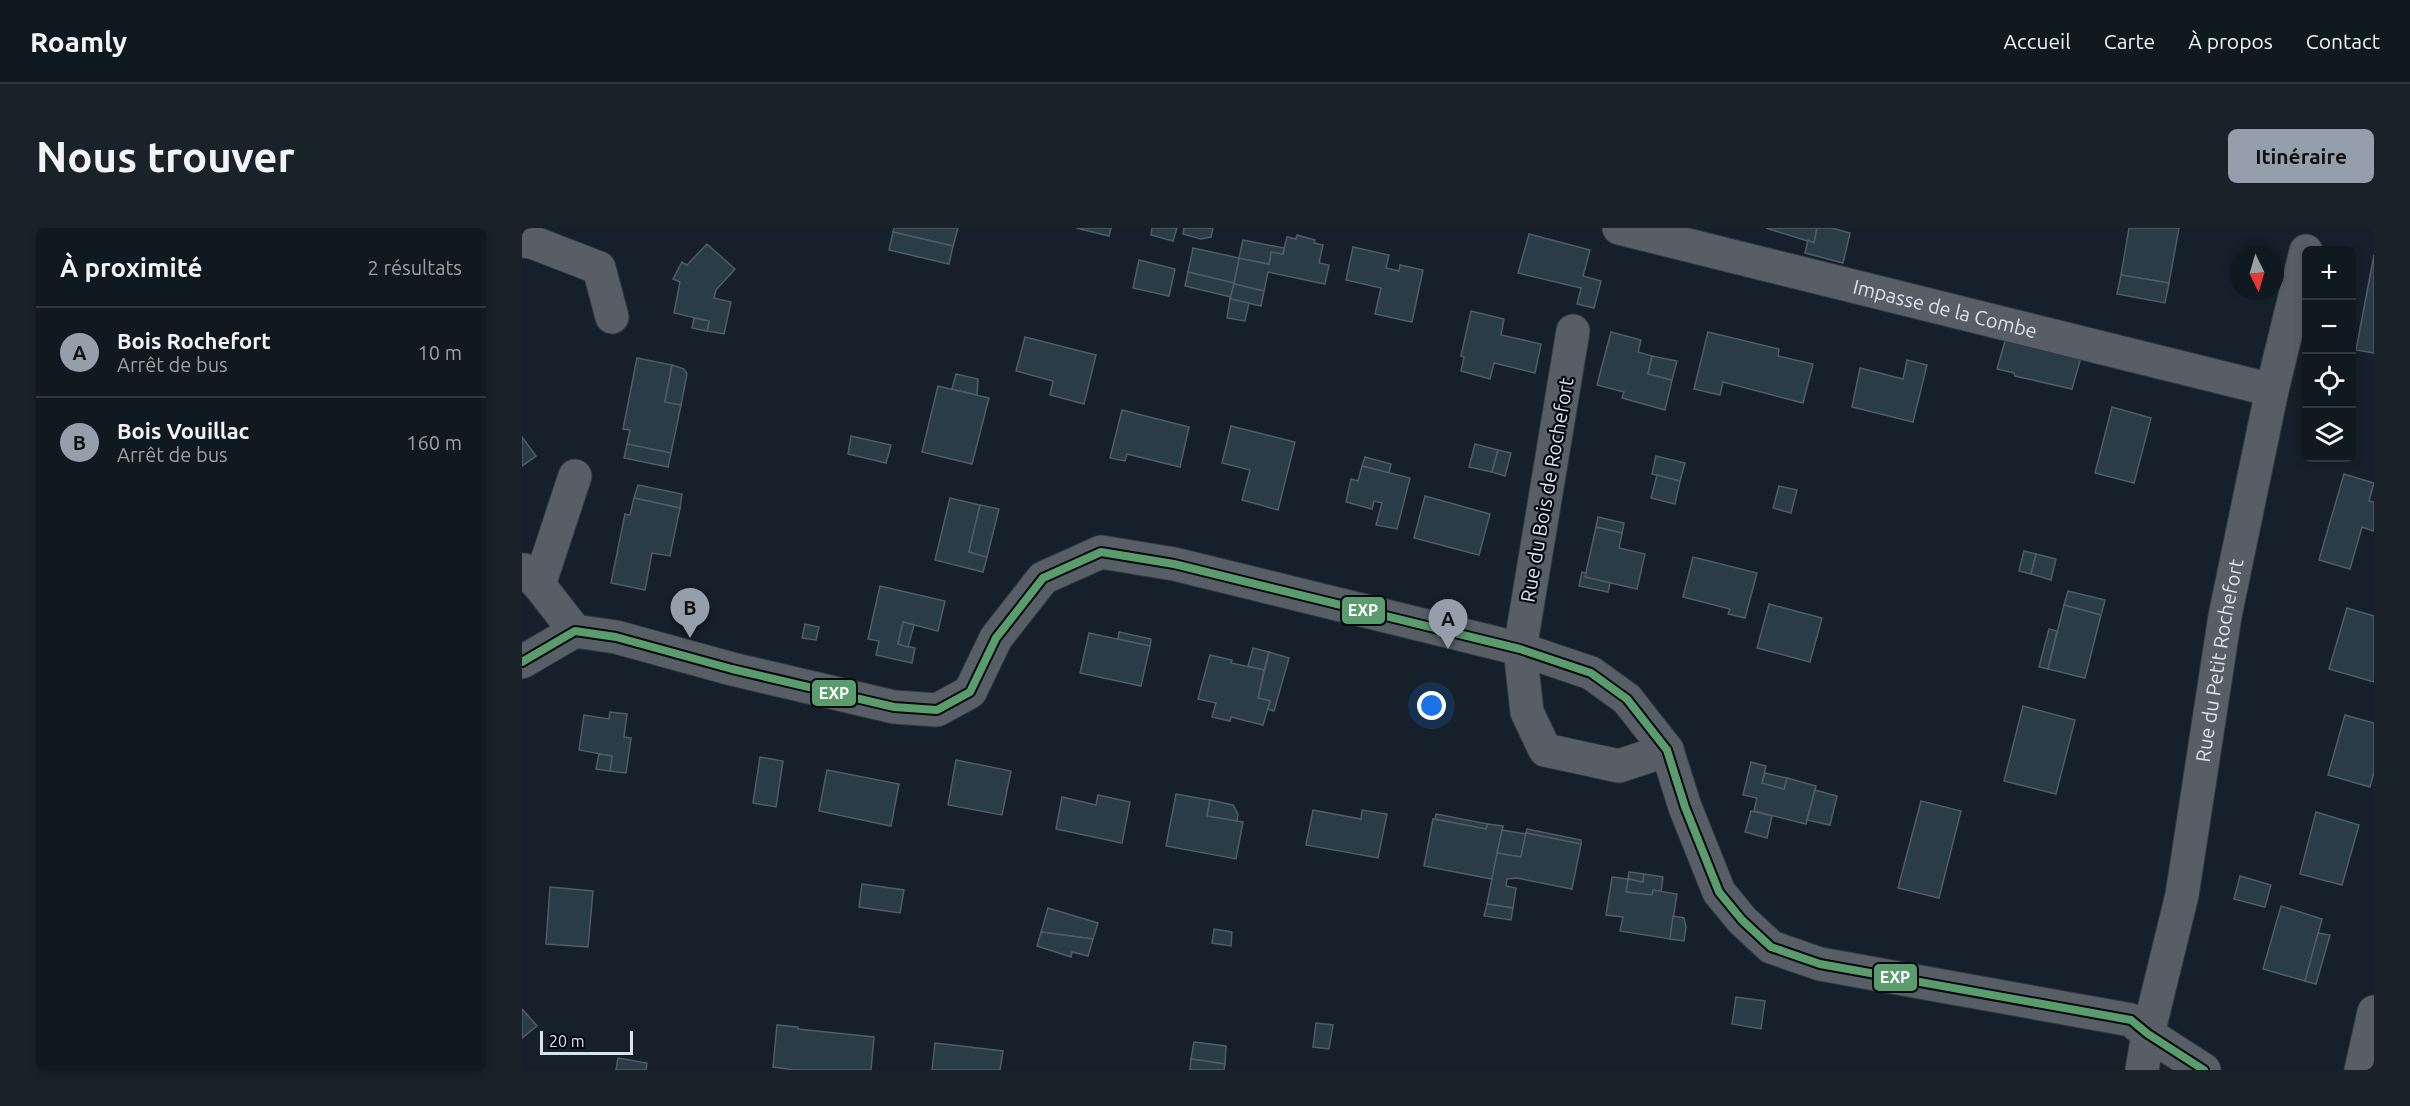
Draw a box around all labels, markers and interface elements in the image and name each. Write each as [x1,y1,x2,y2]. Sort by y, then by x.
text: Roamly [30,26,127,57]
text: Accueil [2003,29,2071,53]
text: Carte [2104,29,2155,53]
text: À propos [2188,29,2273,53]
text: Contact [2306,29,2380,53]
button: Itinéraire [2228,129,2374,183]
text: Nous trouver [36,133,295,180]
north arrow [2230,246,2284,300]
map controls [2302,246,2356,462]
button: + [2302,246,2356,300]
text: À proximité [60,253,202,282]
text: 2 résultats [368,256,462,279]
street label: Impasse de la Combe [1851,275,2040,342]
button: − [2302,300,2356,354]
text: Bois Rochefort [117,328,271,353]
text: A [72,341,87,364]
text: 10 m [418,341,462,364]
text: Arrêt de bus [117,353,228,376]
button: locate [2302,354,2356,408]
street label: Rue du Bois de Rochefort [1515,376,1578,604]
button: layers [2302,408,2356,462]
text: Bois Vouillac [117,418,249,443]
text: B [73,431,86,454]
text: 160 m [406,431,462,454]
text: Arrêt de bus [117,443,228,466]
street label: Rue du Petit Rochefort [2191,557,2248,764]
pin: B [670,588,710,638]
line badge: EXP [1341,596,1386,625]
pin: A [1428,600,1468,649]
text: EXP [1348,601,1378,619]
line badge: EXP [811,679,857,707]
text: EXP [819,684,849,702]
your location [1417,691,1446,720]
line badge: EXP [1873,963,1918,992]
text: EXP [1880,968,1910,986]
scale bar [540,1028,633,1056]
text: 20 m [549,1032,585,1050]

